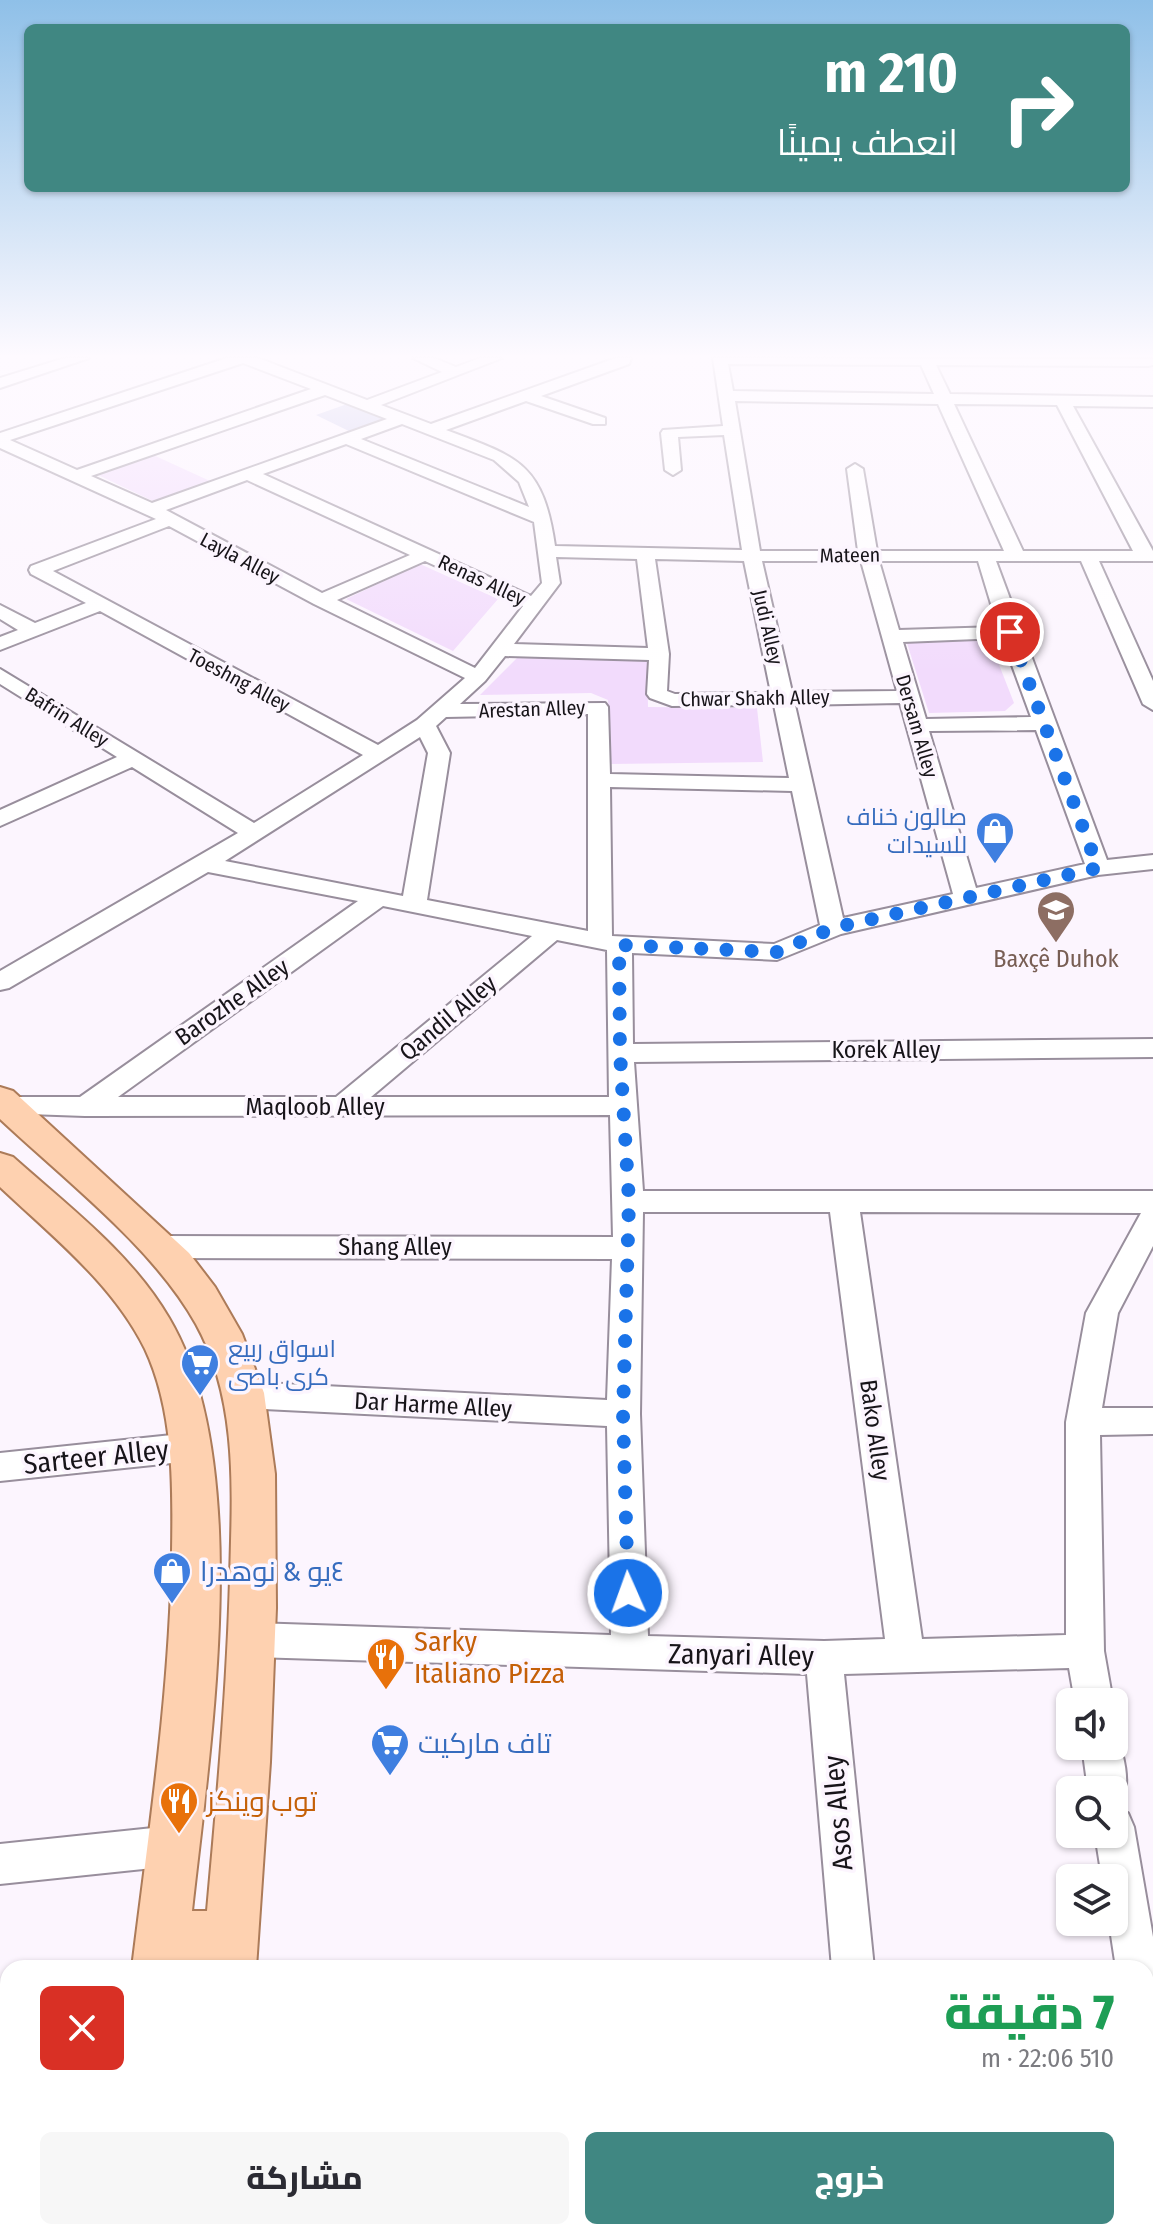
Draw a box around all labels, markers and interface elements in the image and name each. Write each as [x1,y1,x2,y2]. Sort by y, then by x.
text: 210 m [824,40,958,107]
icon: right [986,56,1090,160]
text: انعطف يمينًا [777,121,958,165]
street label: Layla Alley [196,527,284,589]
street label: Mateen [820,542,880,568]
street label: Renas Alley [435,549,530,611]
street label: Judi Alley [748,587,788,667]
pin [976,598,1044,666]
icon: arrive [988,610,1032,654]
street label: Toeshng Alley [184,643,294,717]
street label: Dersam Alley [891,672,943,780]
street label: Bafrin Alley [21,682,113,752]
street label: Chwar Shakh Alley [680,685,830,711]
street label: Arestan Alley [478,695,586,723]
place label: صالون خناف للسيدات [846,803,967,859]
shop icon: صالون خناف للسيدات [974,810,1016,865]
school or university icon: Baxçê Duhok [1035,889,1077,944]
place label: Baxçê Duhok [993,945,1120,973]
street label: Barozhe Alley [170,952,294,1051]
street label: Qandil Alley [394,969,502,1067]
street label: Korek Alley [831,1036,941,1064]
street label: Maqloob Alley [245,1093,385,1121]
street label: Shang Alley [338,1233,452,1261]
place label: اسواق ربيع كرى باصى [228,1335,336,1391]
supermarket icon: اسواق ربيع كرى باصى [179,1342,221,1397]
street label: Bako Alley [854,1378,896,1483]
street label: Dar Harme Alley [353,1387,513,1423]
street label: Sarteer Alley [22,1433,171,1481]
shop icon: ٤يو & نوهدرا [151,1550,193,1605]
position arrow [586,1551,670,1635]
place label: ٤يو & نوهدرا [200,1555,344,1588]
place label: Sarky Italiano Pizza [414,1625,565,1690]
restaurant icon: Sarky Italiano Pizza [365,1636,407,1691]
street label: Zanyari Alley [668,1637,815,1673]
map controls [1056,1688,1128,1936]
button: sound [1056,1688,1128,1760]
supermarket icon: تاف ماركيت [369,1722,411,1777]
place label: تاف ماركيت [418,1727,552,1760]
street label: Asos Alley [816,1754,859,1872]
button: search [1056,1776,1128,1848]
restaurant icon: توب وينكز [158,1780,200,1835]
place label: توب وينكز [205,1785,318,1818]
button: layers [1056,1864,1128,1936]
text: 7 دقيقة [944,1984,1114,2042]
button: close [40,1986,124,2070]
text: 510 m · 22:06 [981,2043,1114,2074]
button: مشاركة [40,2132,569,2224]
button: خروج [585,2132,1114,2224]

